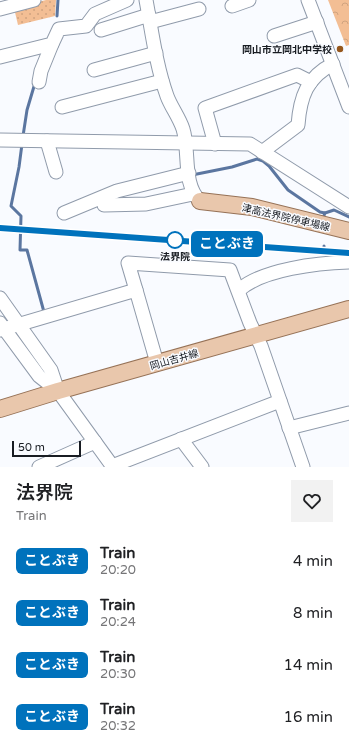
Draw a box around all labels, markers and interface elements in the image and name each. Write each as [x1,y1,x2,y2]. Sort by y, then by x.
place label: 岡山市立岡北中学校 [242,44,332,56]
marker: 岡山市立岡北中学校 [335,44,345,54]
street label: 津高法界院停車場線 [241,202,331,234]
marker: 法界院 [166,231,184,249]
line badge: ことぶき [199,231,255,257]
text: ことぶき [199,235,255,252]
place label: 法界院 [160,251,190,263]
street label: 岡山吉井線 [149,347,200,373]
scale bar [12,439,81,458]
text: 50 m [18,441,45,454]
button: heart [291,480,333,522]
text: 法界院 [16,482,73,504]
text: Train [16,508,47,524]
text: Train [100,544,135,562]
text: ことぶき [24,552,80,569]
text: 4 min [293,552,333,570]
text: 20:20 [100,562,136,578]
text: Train [100,596,135,614]
text: ことぶき [24,604,80,621]
text: 8 min [293,604,333,622]
text: 20:24 [100,614,136,630]
text: Train [100,648,135,666]
text: ことぶき [24,656,80,673]
text: 14 min [284,656,333,674]
text: 20:30 [100,666,136,682]
text: Train [100,700,135,718]
text: ことぶき [24,708,80,725]
text: 16 min [284,708,333,726]
text: 20:32 [100,718,136,734]

